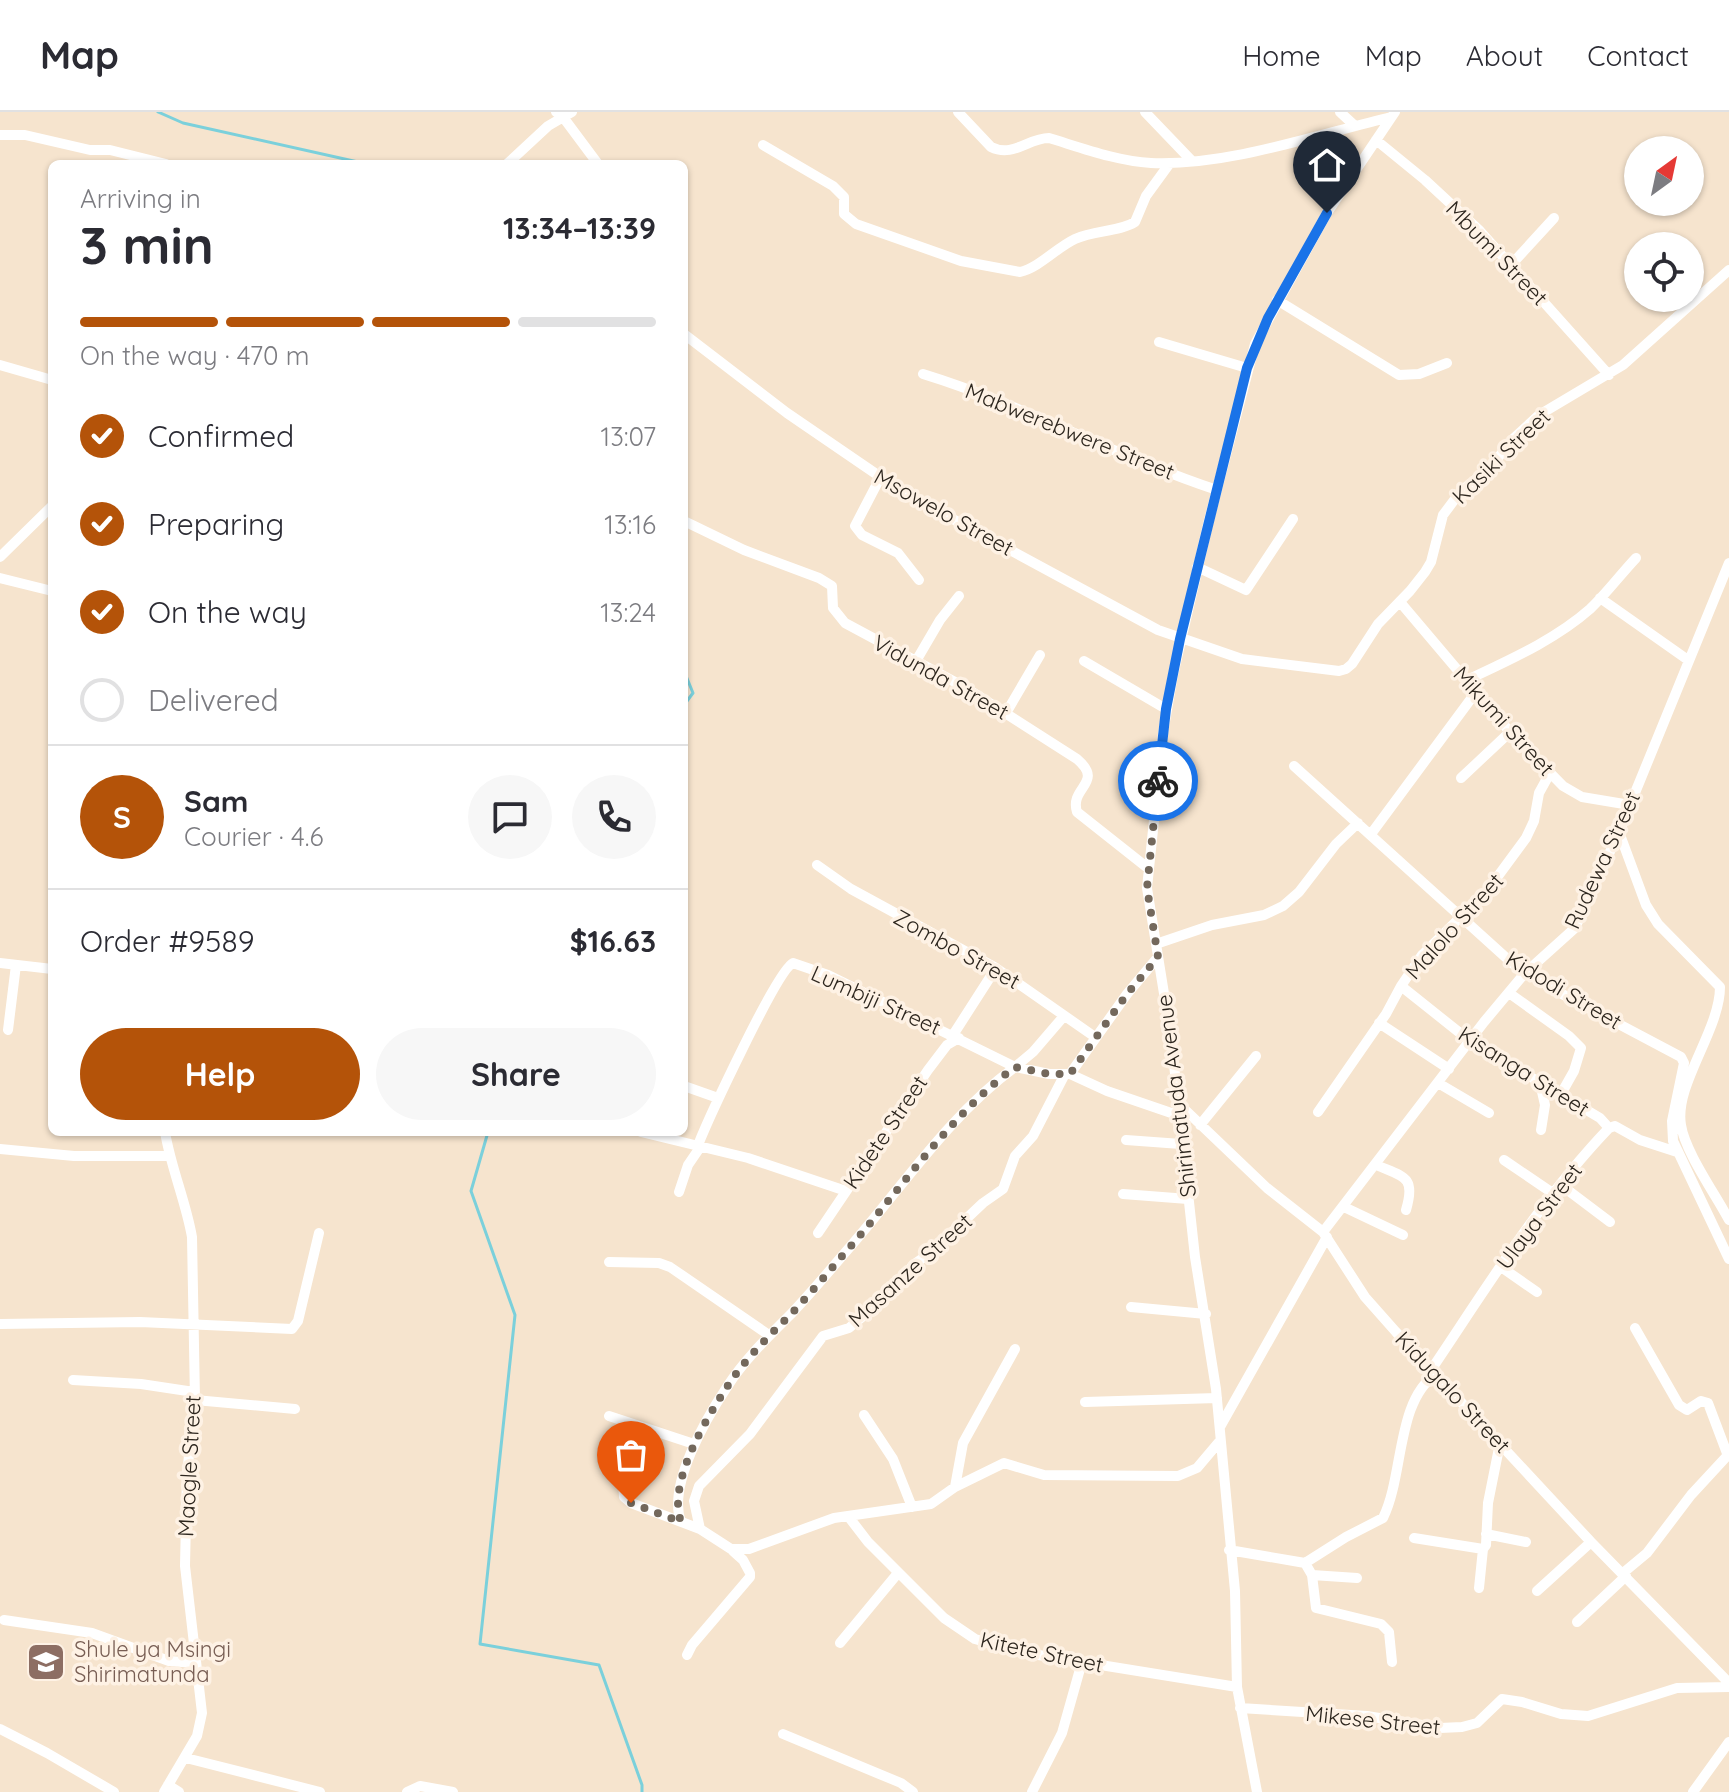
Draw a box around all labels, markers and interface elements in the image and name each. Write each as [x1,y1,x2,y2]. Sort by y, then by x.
text: Map [40,31,119,79]
text: Home [1242,38,1321,73]
text: Map [1365,38,1422,73]
text: About [1466,38,1543,73]
text: Contact [1587,38,1689,73]
pin [1293,131,1361,213]
north arrow [1624,136,1704,216]
map controls [1624,136,1704,312]
icon: home [1305,143,1349,187]
text: Arriving in [80,182,201,215]
street label: Mbumi Street [1440,195,1554,311]
text: 13:34–13:39 [503,209,656,247]
text: 3 min [80,212,214,277]
button: locate [1624,232,1704,312]
text: On the way · 470 m [80,339,309,372]
street label: Mabwerebwere Street [961,376,1179,486]
street label: Kasiki Street [1446,402,1556,510]
icon: check [80,414,124,458]
text: Confirmed [148,417,294,455]
text: 13:07 [601,420,656,453]
street label: Msowelo Street [869,462,1019,562]
icon: check [80,502,124,546]
text: Preparing [148,505,284,543]
text: 13:16 [604,508,656,541]
icon: check [80,590,124,634]
text: On the way [148,593,307,631]
text: 13:24 [600,596,656,629]
street label: Vidunda Street [868,628,1014,726]
street label: Mikumi Street [1447,660,1561,782]
text: Delivered [148,681,279,719]
courier [1118,741,1198,821]
icon: bike [1136,759,1180,803]
button: chat [468,775,552,859]
button: phone [572,775,656,859]
text: Sam [184,782,248,820]
street label: Rudewa Street [1558,787,1646,933]
text: S [113,798,131,836]
text: Courier · 4.6 [184,820,323,853]
street label: Malolo Street [1399,867,1509,985]
street label: Zombo Street [889,903,1025,995]
text: Order #9589 [80,922,254,960]
text: $16.63 [570,922,656,960]
street label: Kidodi Street [1501,944,1627,1036]
street label: Lumbiji Street [807,959,945,1041]
street label: Shirimatuda Avenue [1150,993,1202,1199]
street label: Kisanga Street [1453,1020,1595,1122]
button: Help [80,1028,360,1120]
button: Share [376,1028,656,1120]
street label: Kidete Street [837,1070,933,1194]
street label: Ulaya Street [1490,1157,1588,1275]
street label: Masanze Street [842,1207,978,1333]
street label: Kidugalo Street [1389,1325,1517,1459]
street label: Maogle Street [171,1394,207,1538]
pin [597,1421,665,1503]
icon: bag [609,1433,653,1477]
street label: Kitete Street [978,1625,1106,1679]
place label: Shule ya Msingi Shirimatunda [74,1635,231,1688]
school or university icon: Shule ya Msingi Shirimatunda [25,1641,67,1683]
street label: Mikese Street [1304,1699,1442,1741]

